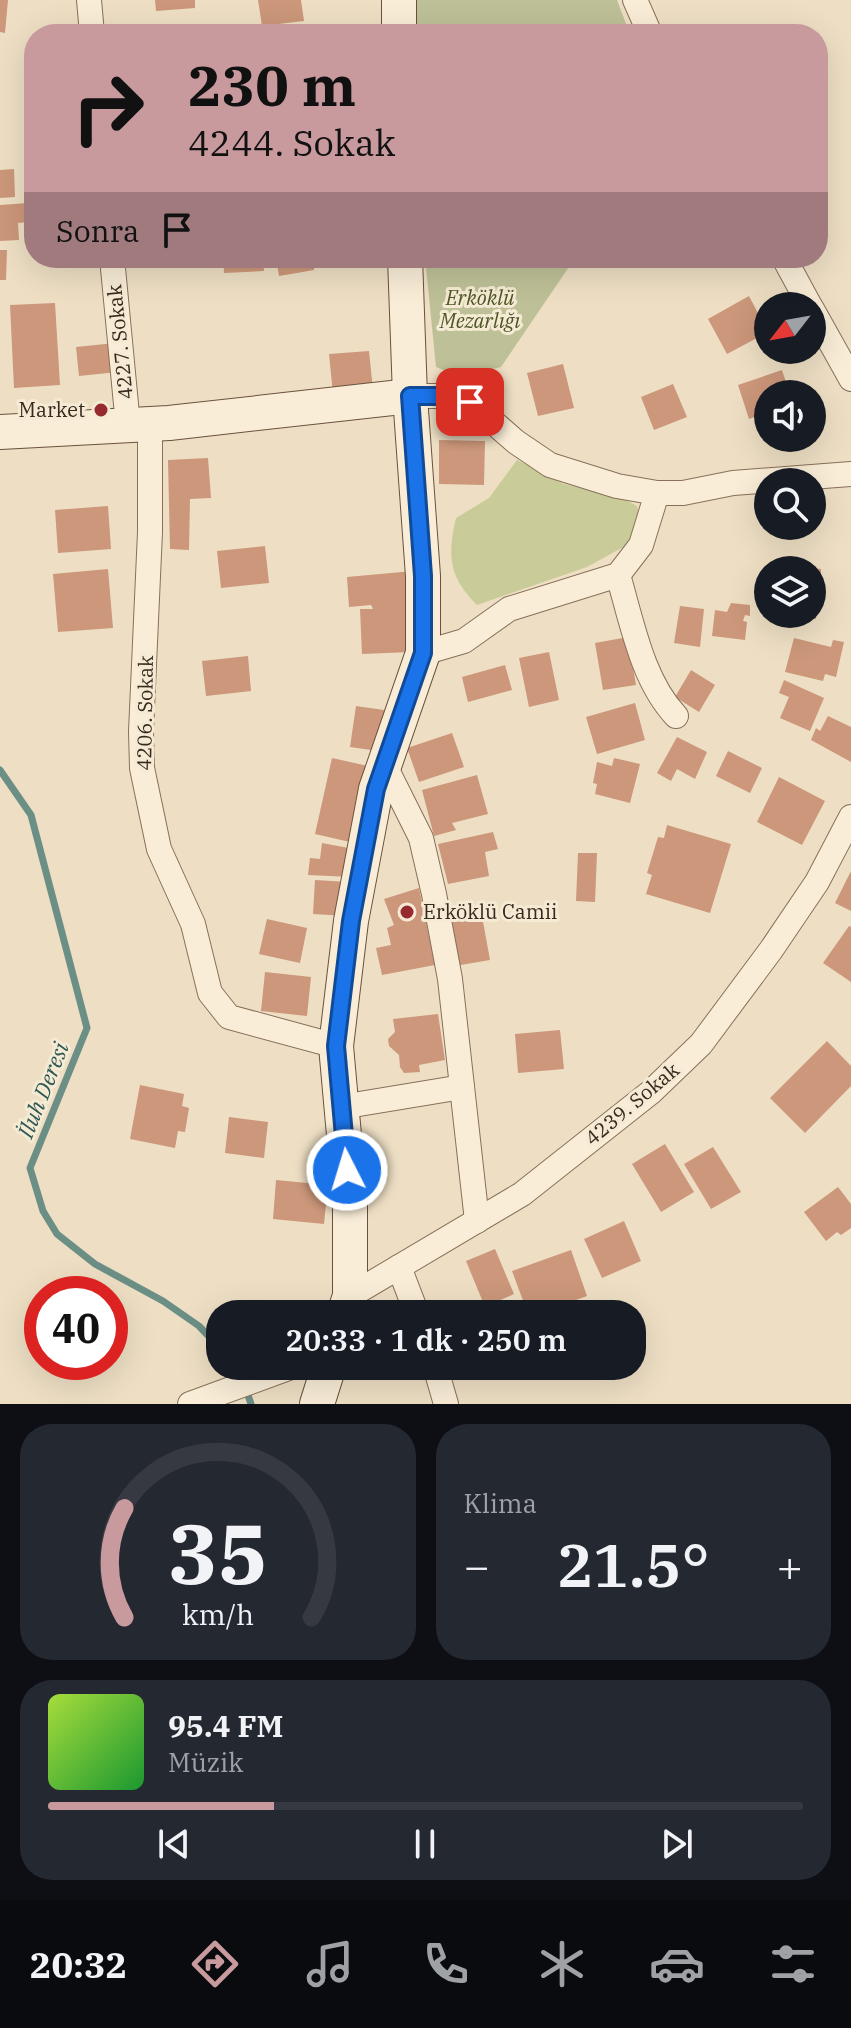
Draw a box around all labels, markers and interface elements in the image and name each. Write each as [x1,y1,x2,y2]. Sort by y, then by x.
text: 230 m [188,49,356,121]
icon: right [56,56,160,160]
text: 4244. Sokak [188,119,396,166]
icon: arrive [155,208,199,252]
text: Sonra [56,211,139,250]
street label: 4227. Sokak [100,283,139,401]
park label: Erköklü Mezarlığı [439,284,520,334]
north arrow [754,292,826,364]
map controls [754,292,826,628]
pin [436,368,504,436]
icon: arrive [448,380,492,424]
button: sound [754,380,826,452]
place label: Market [19,396,85,423]
marker: Market [92,401,110,419]
button: search [754,468,826,540]
button: layers [754,556,826,628]
street label: 4206. Sokak [130,655,159,771]
place label: Erköklü Camii [423,898,557,925]
marker: Erköklü Camii [398,903,416,921]
water label: İluh Deresi [10,1037,75,1143]
street label: 4239. Sokak [579,1056,685,1151]
position arrow [305,1128,389,1212]
speed limit sign: 40 [24,1276,128,1380]
text: 20:33 · 1 dk · 250 m [285,1320,567,1359]
text: Klima [464,1486,537,1520]
text: 35 [168,1499,268,1607]
text: 21.5° [557,1525,710,1604]
text: − [464,1537,490,1594]
text: + [777,1537,803,1594]
text: km/h [182,1596,254,1633]
text: 95.4 FM [168,1706,283,1745]
text: Müzik [168,1745,243,1779]
icon: previous [152,1822,196,1866]
icon: pause [403,1822,447,1866]
icon: next [655,1822,699,1866]
icon: directions [187,1936,243,1992]
icon: music [302,1936,358,1992]
icon: phone [418,1936,474,1992]
icon: climate [534,1936,590,1992]
icon: car [649,1936,705,1992]
icon: filters [765,1936,821,1992]
text: 20:32 [30,1941,127,1988]

